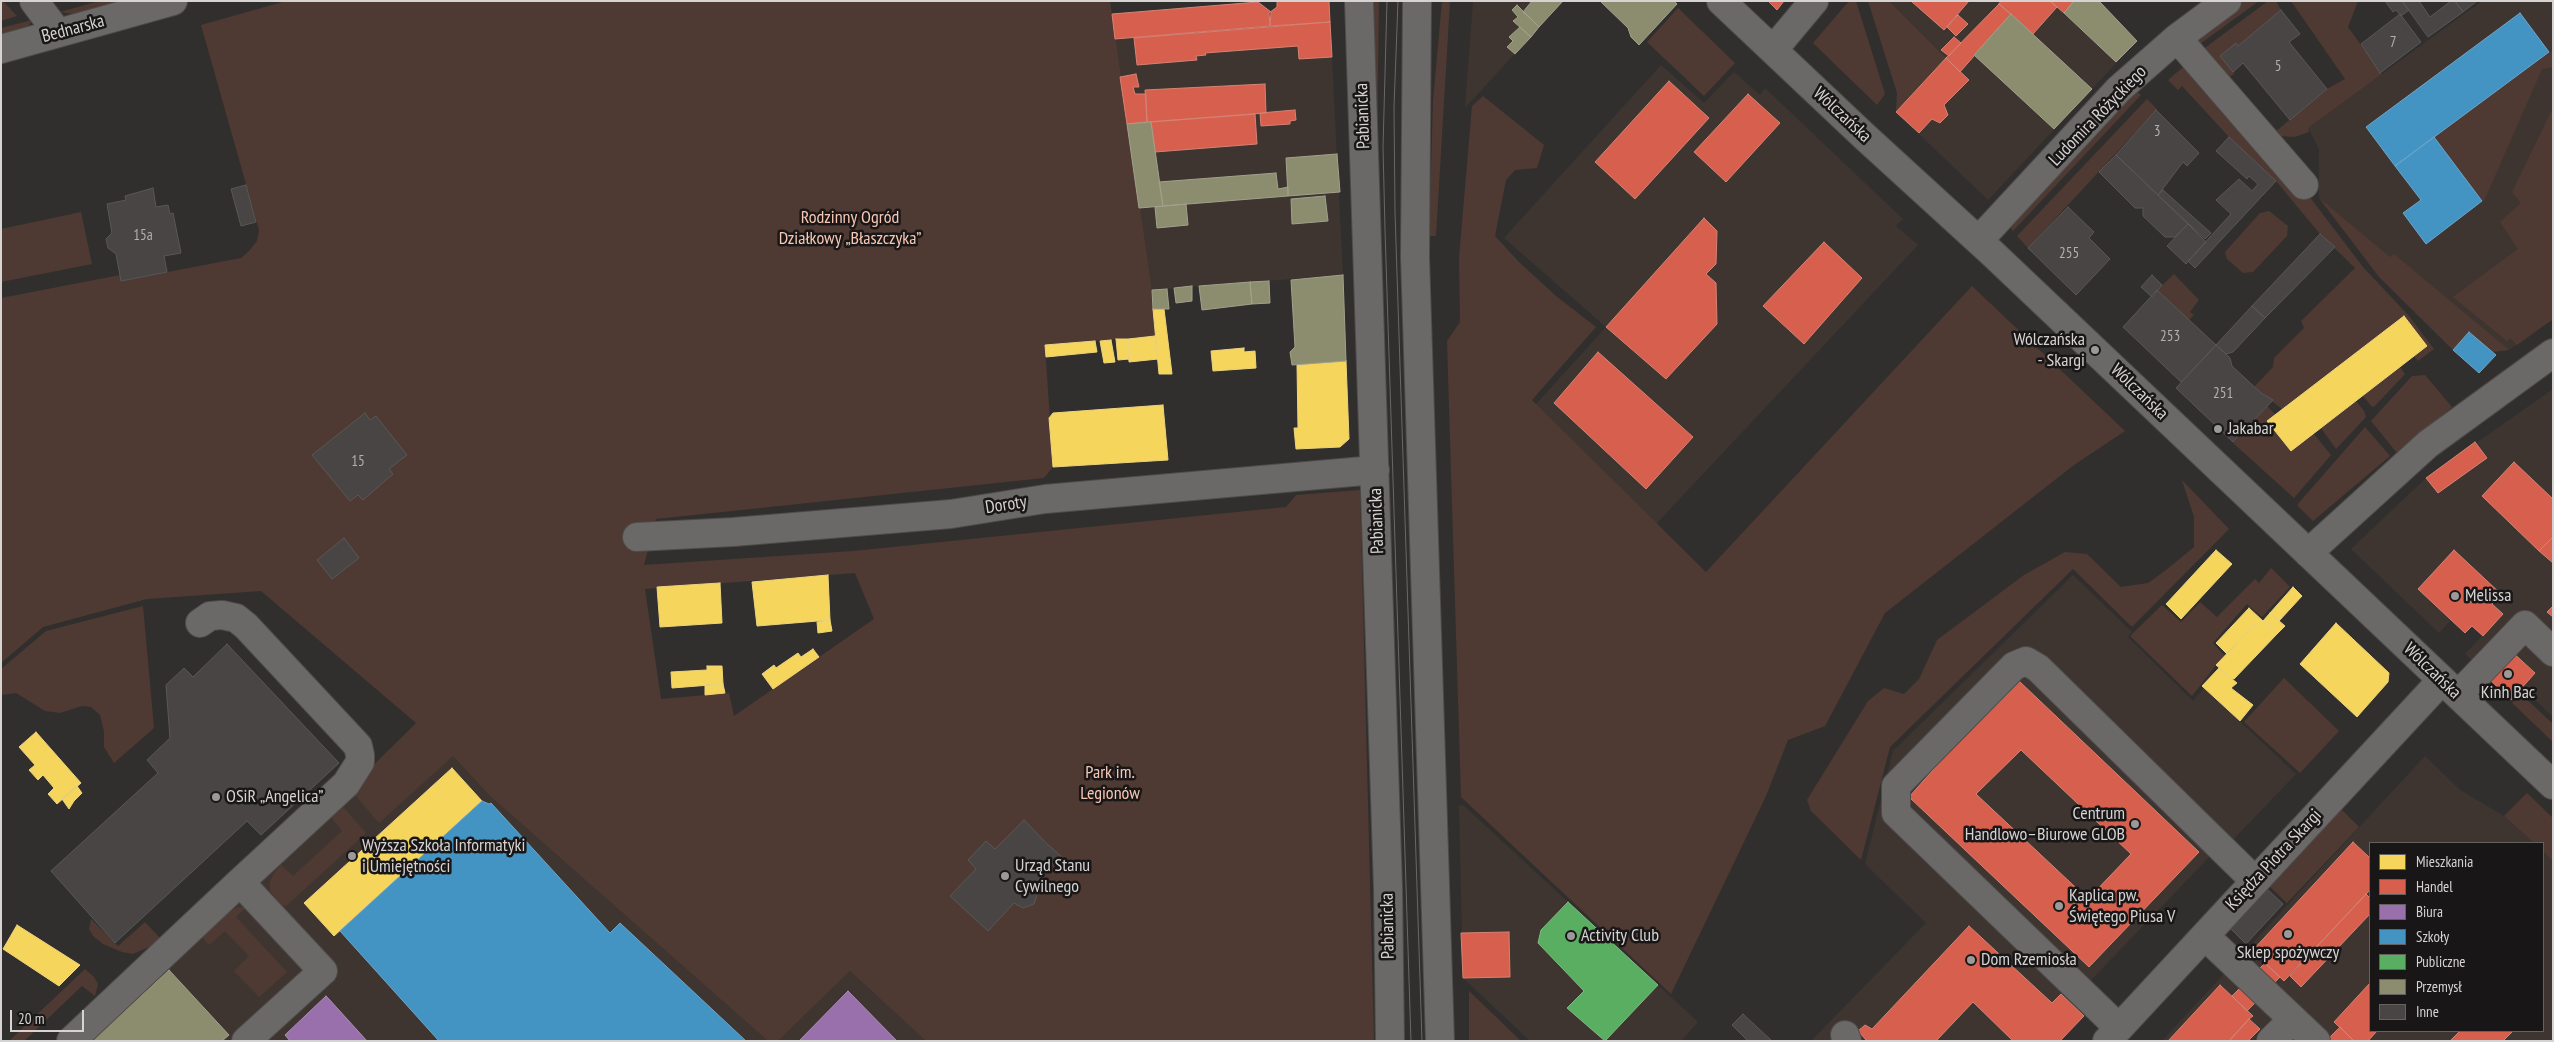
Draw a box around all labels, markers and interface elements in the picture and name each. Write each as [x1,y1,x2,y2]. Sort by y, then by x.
street label: Bednarska [39,10,107,48]
house number: 7 [2390,34,2396,52]
house number: 5 [2275,58,2281,76]
street label: Ludomira Różyckiego [2045,61,2151,171]
street label: Pabianicka [1351,83,1375,149]
street label: Wólczańska [1809,83,1875,147]
house number: 3 [2154,123,2160,141]
park label: Rodzinny Ogród Działkowy „Błaszczyka” [779,207,921,250]
house number: 15a [133,227,153,245]
house number: 255 [2059,245,2079,263]
house number: 253 [2160,328,2180,346]
place label: Wólczańska - Skargi [2014,329,2085,372]
marker: Wólczańska - Skargi [2089,344,2101,356]
street label: Wólczańska [2106,359,2172,425]
house number: 251 [2213,385,2233,403]
place label: Jakabar [2228,418,2274,440]
marker: Jakabar [2212,423,2224,435]
house number: 15 [351,453,365,471]
street label: Pabianicka [1365,488,1389,554]
street label: Doroty [984,491,1028,519]
place label: Melissa [2465,585,2511,607]
marker: Melissa [2449,590,2461,602]
street label: Wólczańska [2399,638,2465,704]
marker: Kinh Bac [2502,668,2514,680]
place label: Kinh Bac [2481,682,2535,704]
park label: Park im. Legionów [1080,762,1140,804]
place label: OSiR „Angelica” [226,786,323,808]
marker: OSiR „Angelica” [210,791,222,803]
place label: Centrum Handlowo–Biurowe GLOB [1965,803,2125,846]
street label: Księdza Piotra Skargi [2222,805,2326,915]
marker: Centrum Handlowo–Biurowe GLOB [2129,818,2141,830]
place label: Wyższa Szkoła Informatyki i Umiejętności [362,835,525,878]
legend [2369,842,2544,1032]
marker: Wyższa Szkoła Informatyki i Umiejętności [346,850,358,862]
text: Mieszkania [2416,852,2473,871]
place label: Urząd Stanu Cywilnego [1015,855,1090,898]
marker: Urząd Stanu Cywilnego [999,870,1011,882]
text: Handel [2416,877,2453,896]
place label: Kaplica pw. Świętego Piusa V [2069,885,2175,928]
street label: Pabianicka [1377,893,1399,959]
marker: Kaplica pw. Świętego Piusa V [2053,900,2065,912]
text: Biura [2416,902,2443,921]
place label: Activity Club [1581,925,1659,947]
text: Szkoły [2416,927,2449,946]
marker: Sklep spożywczy [2282,928,2294,940]
marker: Activity Club [1565,930,1577,942]
place label: Sklep spożywczy [2237,942,2339,964]
place label: Dom Rzemiosła [1981,949,2077,971]
text: Publiczne [2416,952,2465,971]
marker: Dom Rzemiosła [1965,954,1977,966]
text: Przemysł [2416,977,2462,996]
scale bar [12,1000,86,1032]
text: Inne [2416,1002,2439,1021]
text: 20 m [18,1009,44,1028]

